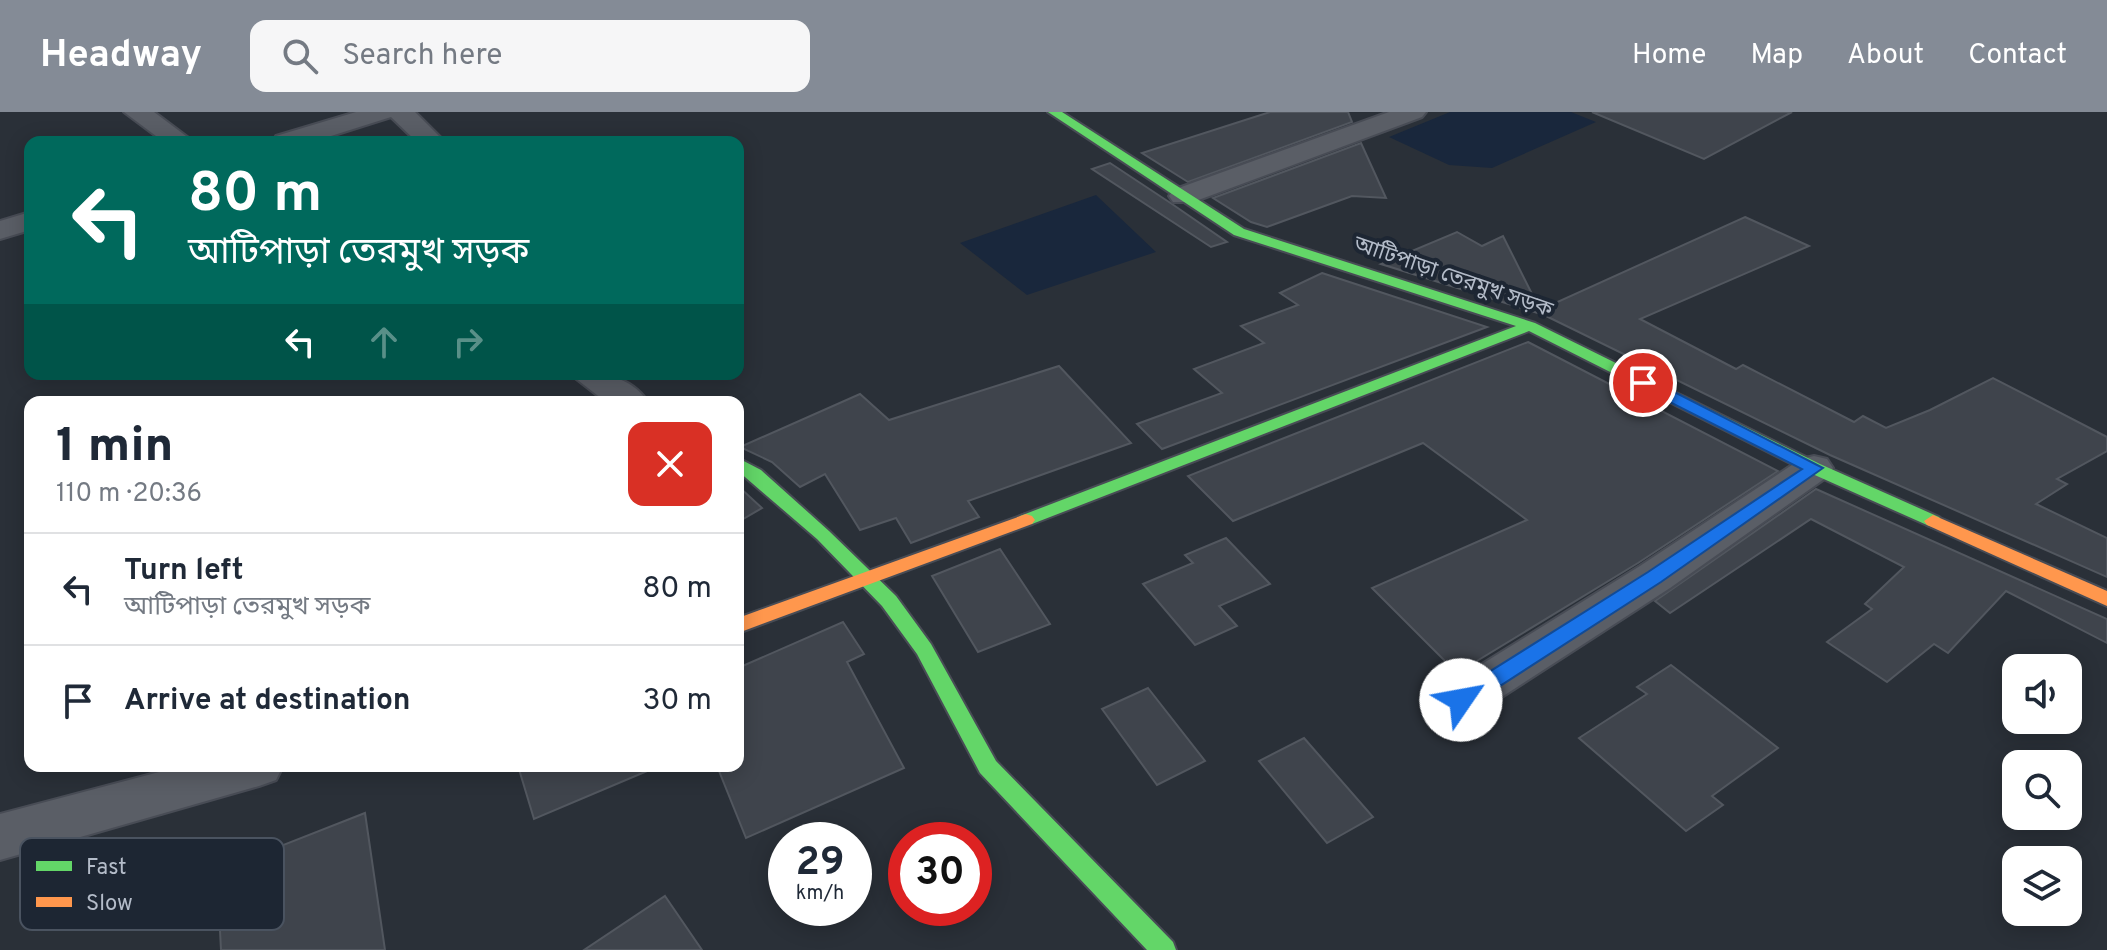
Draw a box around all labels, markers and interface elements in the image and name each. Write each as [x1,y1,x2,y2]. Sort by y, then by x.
search box [250,20,810,92]
text: Headway [40,32,202,81]
icon: search [278,34,322,78]
text: Search here [342,38,502,75]
text: Home [1632,38,1706,74]
text: Map [1750,38,1803,74]
text: About [1847,38,1924,74]
text: Contact [1968,38,2067,74]
text: 80 m [188,161,322,231]
icon: left [56,168,160,272]
street label: আটিপাড়া তেরমুখ সড়ক [1349,230,1557,325]
text: আটিপাড়া তেরমুখ সড়ক [188,231,529,277]
icon: left [278,320,322,364]
icon: ahead [362,320,406,364]
icon: right [446,320,490,364]
pin [1609,349,1677,417]
icon: arrive [1621,361,1665,405]
text: 1 min [56,418,173,478]
button: close [628,422,712,506]
text: 110 m · 20:36 [56,478,202,511]
text: Turn left [124,553,244,590]
icon: left [56,567,100,611]
text: 80 m [642,571,712,608]
text: আটিপাড়া তেরমুখ সড়ক [124,591,371,624]
map controls [2002,654,2082,926]
button: sound [2002,654,2082,734]
position arrow [1419,658,1503,742]
icon: arrive [56,679,100,723]
text: Arrive at destination [124,683,410,720]
text: 30 m [643,683,712,720]
button: search [2002,750,2082,830]
speed limit sign: 30 [888,822,992,926]
legend [20,838,284,930]
text: 29 [795,839,845,889]
button: layers [2002,846,2082,926]
text: Fast [86,855,127,882]
text: km/h [796,881,844,907]
text: Slow [86,891,133,918]

